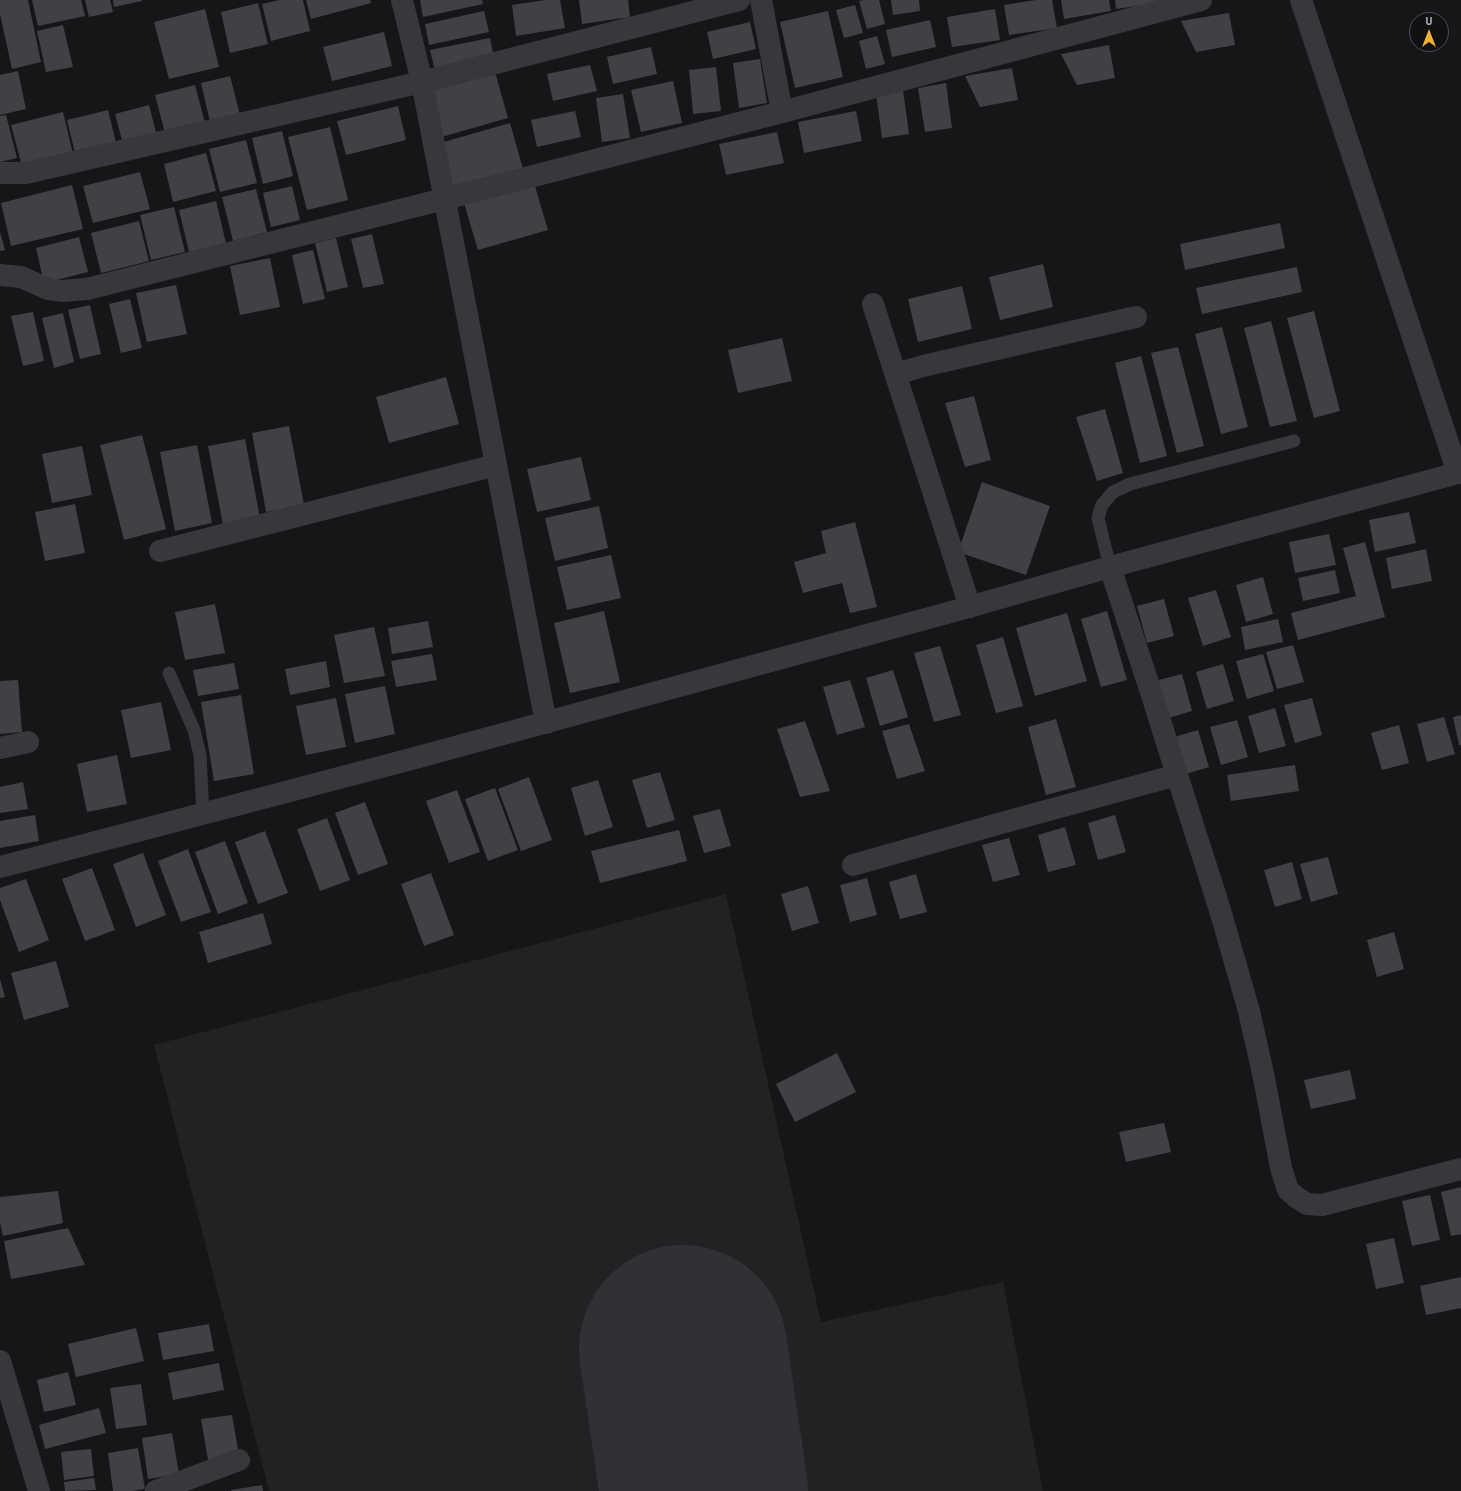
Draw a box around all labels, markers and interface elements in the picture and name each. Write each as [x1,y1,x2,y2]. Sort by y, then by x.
north arrow [1409,12,1449,52]
text: U [1426,14,1432,27]

